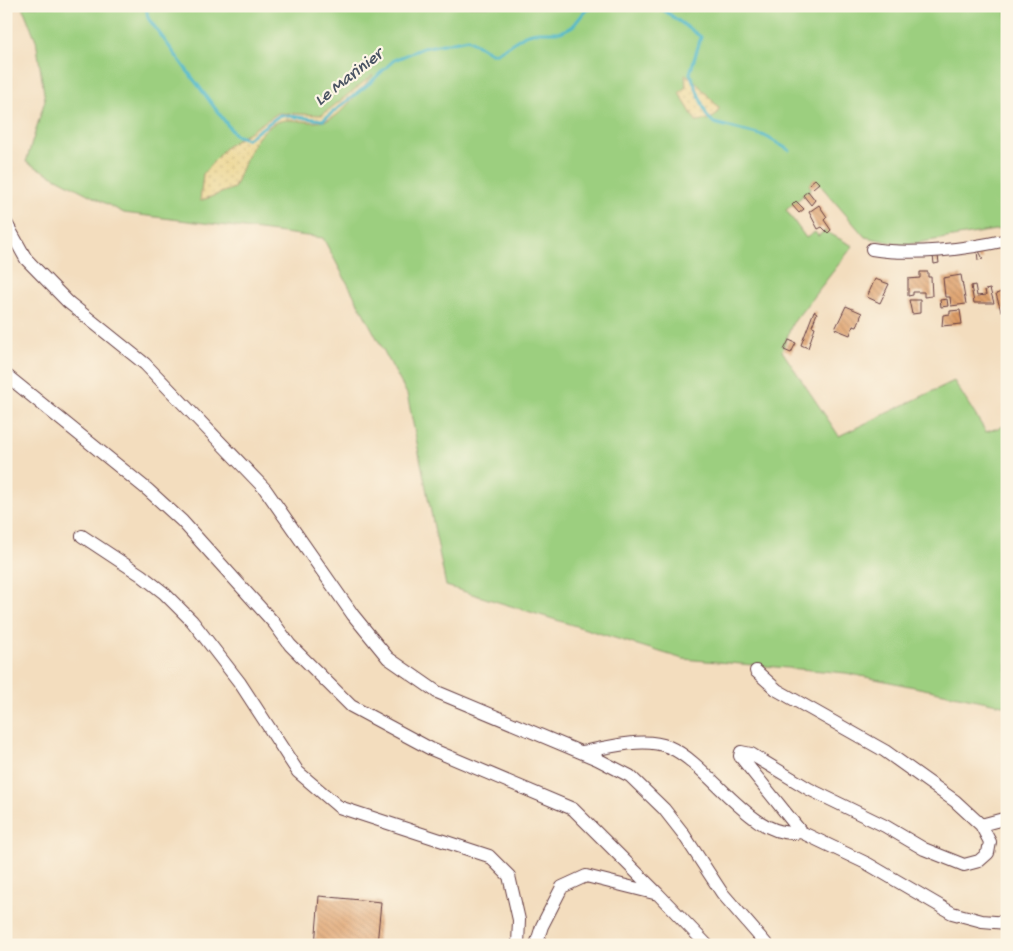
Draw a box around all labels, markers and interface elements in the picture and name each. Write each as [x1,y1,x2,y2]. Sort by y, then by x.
water label: Le Marinier [311,43,390,111]

